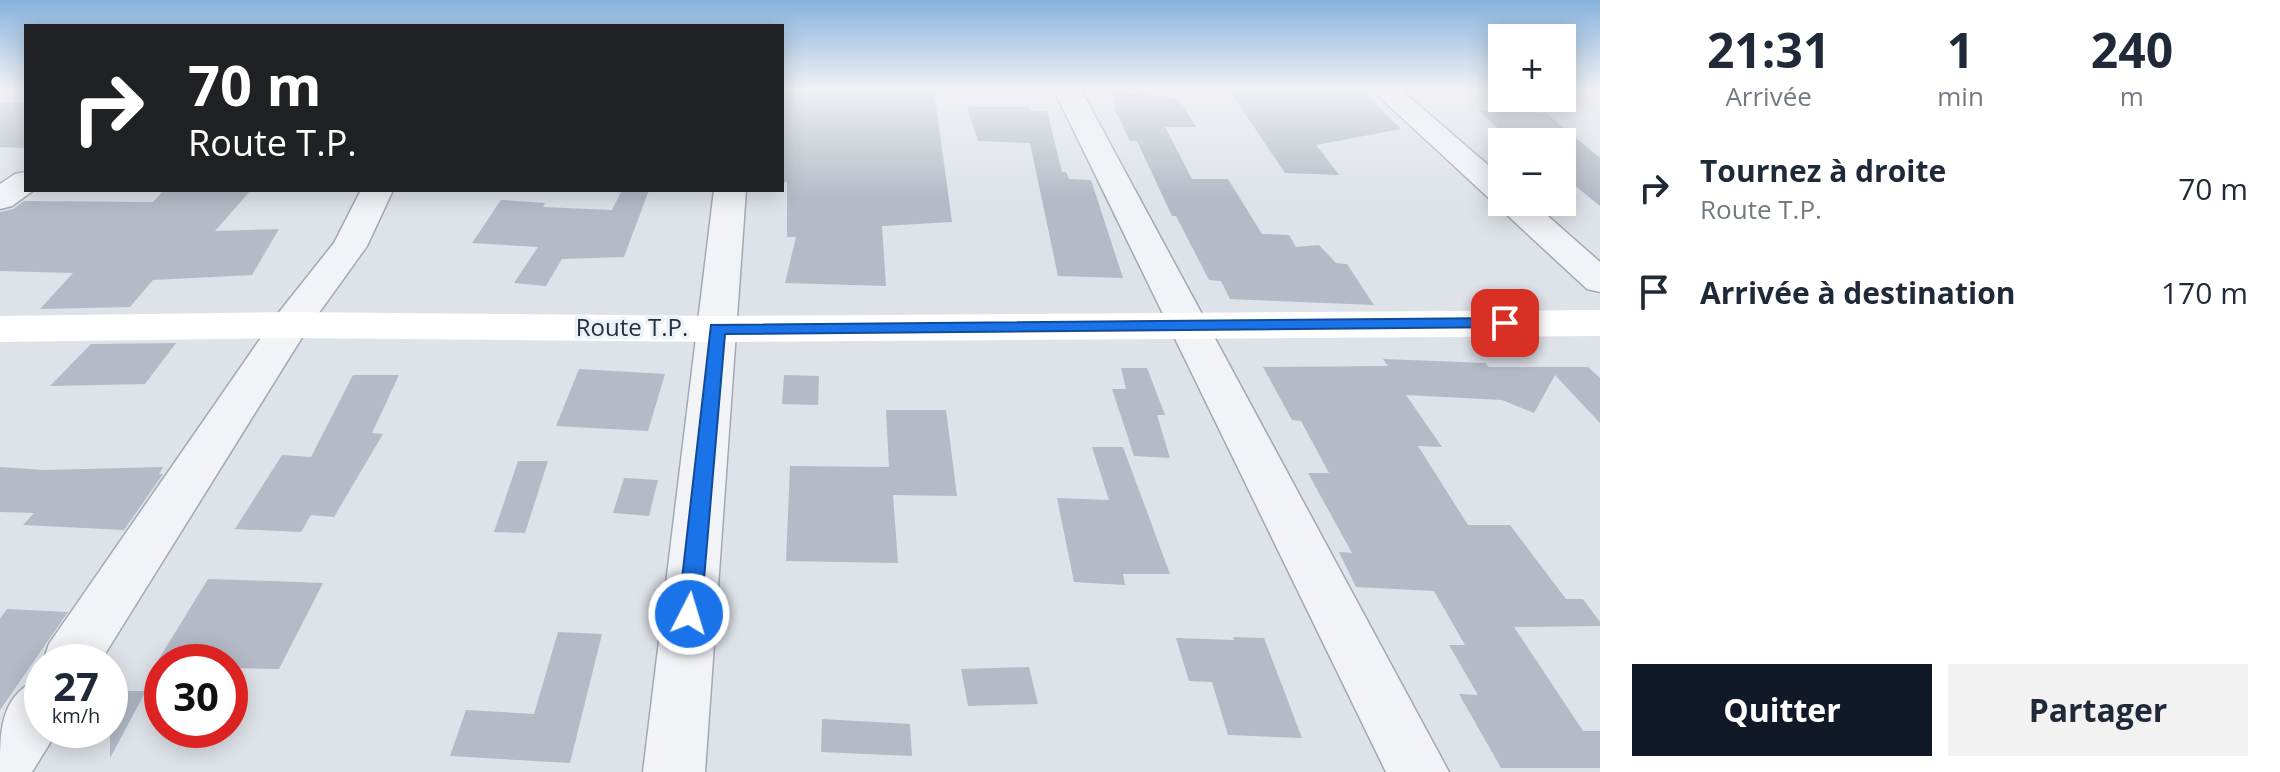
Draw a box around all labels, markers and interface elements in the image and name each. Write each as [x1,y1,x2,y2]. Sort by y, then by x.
text: 21:31 [1707,17,1830,82]
text: 1 [1947,17,1974,82]
text: 240 [2091,17,2173,82]
map controls [1488,24,1576,216]
button: + [1488,24,1576,112]
text: 70 m [188,46,322,122]
icon: right [56,56,160,160]
text: Arrivée [1725,78,1812,114]
text: min [1937,78,1984,114]
text: m [2120,78,2144,114]
text: Route T.P. [188,118,357,167]
button: − [1488,128,1576,216]
text: Tournez à droite [1700,150,1946,191]
icon: right [1632,166,1676,210]
text: 70 m [2178,168,2248,209]
text: Route T.P. [1700,191,1822,227]
icon: arrive [1632,270,1676,314]
text: Arrivée à destination [1700,272,2015,313]
text: 170 m [2161,272,2248,313]
pin [1471,289,1539,357]
icon: arrive [1483,301,1527,345]
street label: Route T.P. [576,310,688,343]
position arrow [647,572,731,656]
speed limit sign: 30 [144,644,248,748]
text: 27 [53,658,99,713]
button: Quitter [1632,664,1932,756]
button: Partager [1948,664,2248,756]
text: km/h [52,702,100,729]

